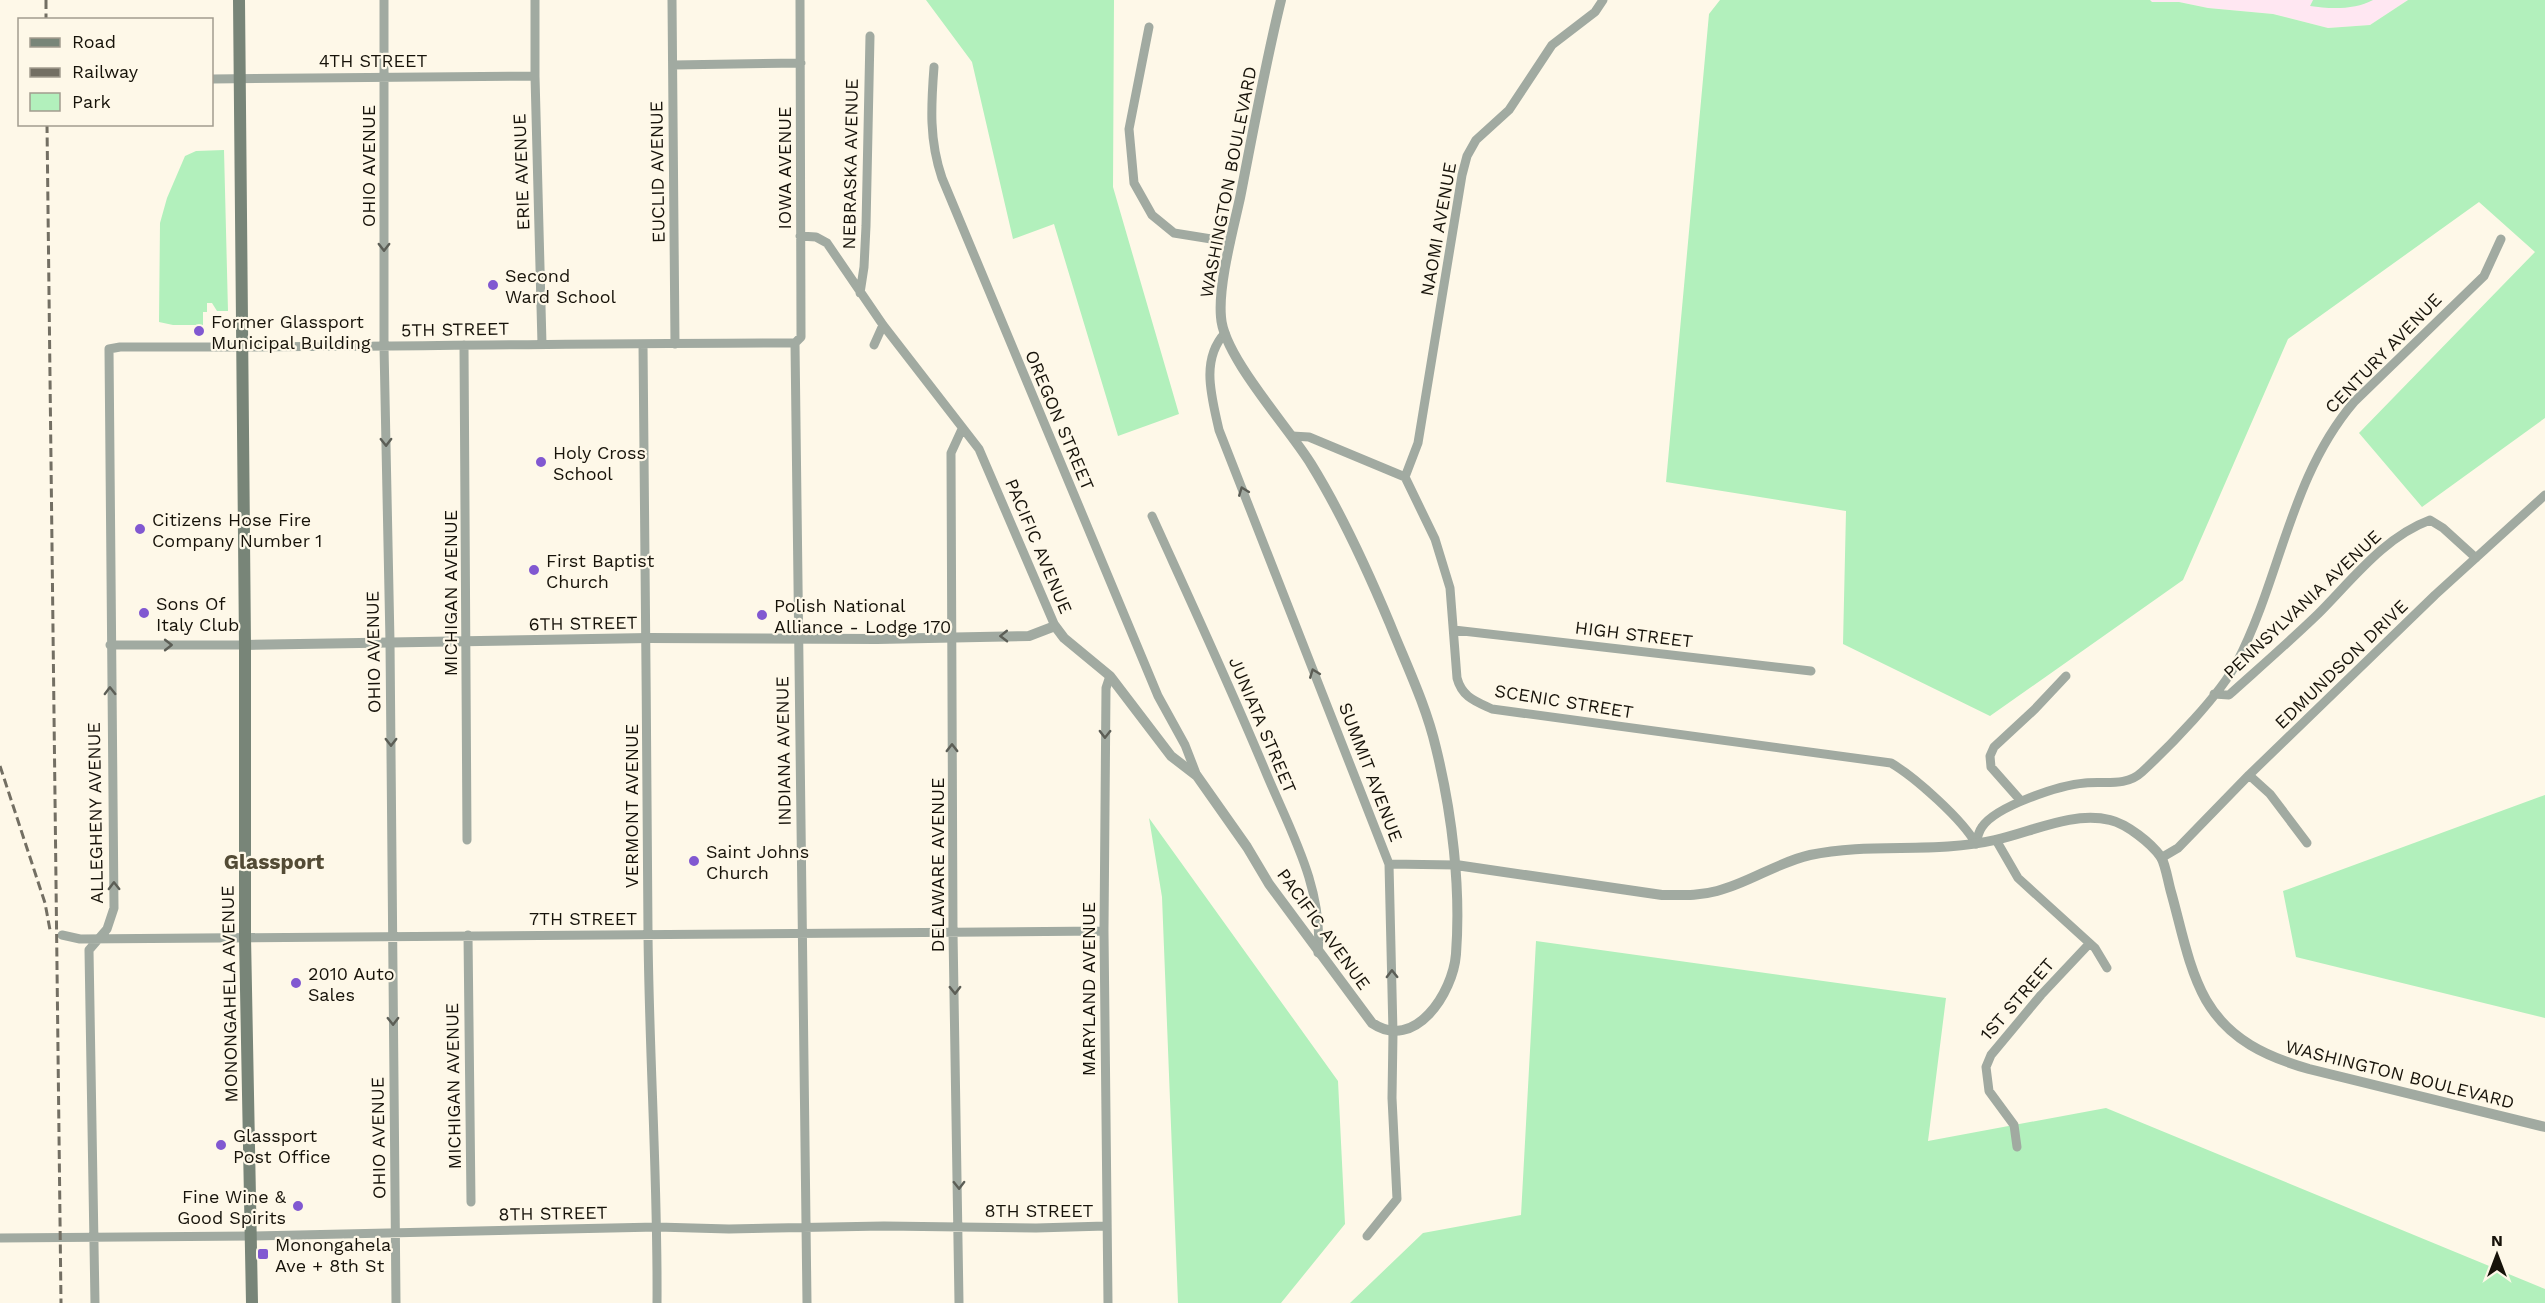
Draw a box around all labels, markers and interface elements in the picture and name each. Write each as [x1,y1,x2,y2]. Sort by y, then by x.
legend [18,18,213,126]
text: Road [72,31,116,52]
street label: 4TH STREET [319,50,427,71]
text: Railway [72,61,139,82]
street label: WASHINGTON BOULEVARD [1195,64,1261,300]
street label: NEBRASKA AVENUE [838,78,862,250]
text: Park [72,91,111,112]
street label: EUCLID AVENUE [645,101,669,243]
street label: OHIO AVENUE [358,105,379,227]
street label: IOWA AVENUE [774,106,795,230]
street label: ERIE AVENUE [508,113,534,231]
street label: NAOMI AVENUE [1416,160,1460,298]
one-way arrow [378,243,390,252]
place label: Second Ward School [505,265,617,307]
marker: Second Ward School [486,278,500,292]
street label: CENTURY AVENUE [2320,289,2446,417]
place label: Former Glassport Municipal Building [211,311,371,353]
street label: 5TH STREET [401,318,509,340]
marker: Former Glassport Municipal Building [192,324,206,338]
street label: OREGON STREET [1021,347,1099,493]
one-way arrow [380,438,392,447]
place label: Holy Cross School [553,442,646,484]
marker: Holy Cross School [534,455,548,469]
street label: PACIFIC AVENUE [1001,475,1077,617]
one-way arrow [1238,486,1250,497]
place label: Citizens Hose Fire Company Number 1 [152,509,322,551]
street label: MICHIGAN AVENUE [440,510,461,676]
marker: Citizens Hose Fire Company Number 1 [133,522,147,536]
street label: PENNSYLVANIA AVENUE [2219,525,2385,683]
place label: First Baptist Church [546,550,655,592]
marker: First Baptist Church [527,563,541,577]
street label: OHIO AVENUE [361,591,385,713]
place label: Sons Of Italy Club [156,593,239,635]
place label: Polish National Alliance - Lodge 170 [774,595,951,637]
street label: EDMUNDSON DRIVE [2270,595,2412,733]
marker: Sons Of Italy Club [137,606,151,620]
marker: Polish National Alliance - Lodge 170 [755,608,769,622]
street label: 6TH STREET [528,612,638,634]
street label: HIGH STREET [1574,616,1694,652]
one-way arrow [1000,630,1009,642]
one-way arrow [164,639,173,651]
street label: JUNIATA STREET [1225,654,1301,796]
one-way arrow [1309,668,1321,679]
street label: INDIANA AVENUE [771,676,795,826]
street label: SCENIC STREET [1493,680,1635,722]
one-way arrow [104,687,117,696]
street label: SUMMIT AVENUE [1335,699,1407,845]
street label: ALLEGHENY AVENUE [83,722,107,904]
street label: VERMONT AVENUE [621,724,642,888]
one-way arrow [1098,730,1111,739]
one-way arrow [385,738,397,747]
one-way arrow [946,743,958,752]
street label: DELAWARE AVENUE [927,777,948,953]
place label: Saint Johns Church [706,841,809,883]
district label: Glassport [224,849,324,874]
marker: Saint Johns Church [687,854,701,868]
street label: PACIFIC AVENUE [1273,864,1375,994]
one-way arrow [108,882,120,891]
street label: MONONGAHELA AVENUE [217,885,241,1103]
street label: MARYLAND AVENUE [1078,902,1099,1076]
street label: 7TH STREET [529,908,637,929]
street label: 1ST STREET [1976,953,2059,1044]
place label: 2010 Auto Sales [308,963,395,1005]
one-way arrow [1386,970,1398,979]
marker: 2010 Auto Sales [289,976,303,990]
one-way arrow [948,986,961,995]
street label: MICHIGAN AVENUE [441,1003,465,1169]
one-way arrow [387,1017,399,1026]
street label: WASHINGTON BOULEVARD [2283,1035,2517,1113]
street label: OHIO AVENUE [366,1077,390,1199]
place label: Glassport Post Office [233,1125,331,1167]
marker: Glassport Post Office [214,1138,228,1152]
one-way arrow [952,1181,965,1190]
place label: Fine Wine & Good Spirits [177,1186,287,1228]
marker: Fine Wine & Good Spirits [291,1199,305,1213]
street label: 8TH STREET [985,1200,1094,1221]
street label: 8TH STREET [498,1202,608,1224]
north arrow [2467,1225,2527,1285]
text: N [2491,1231,2503,1250]
place label: Monongahela Ave + 8th St [275,1234,391,1276]
marker: Monongahela Ave + 8th St [256,1247,270,1261]

